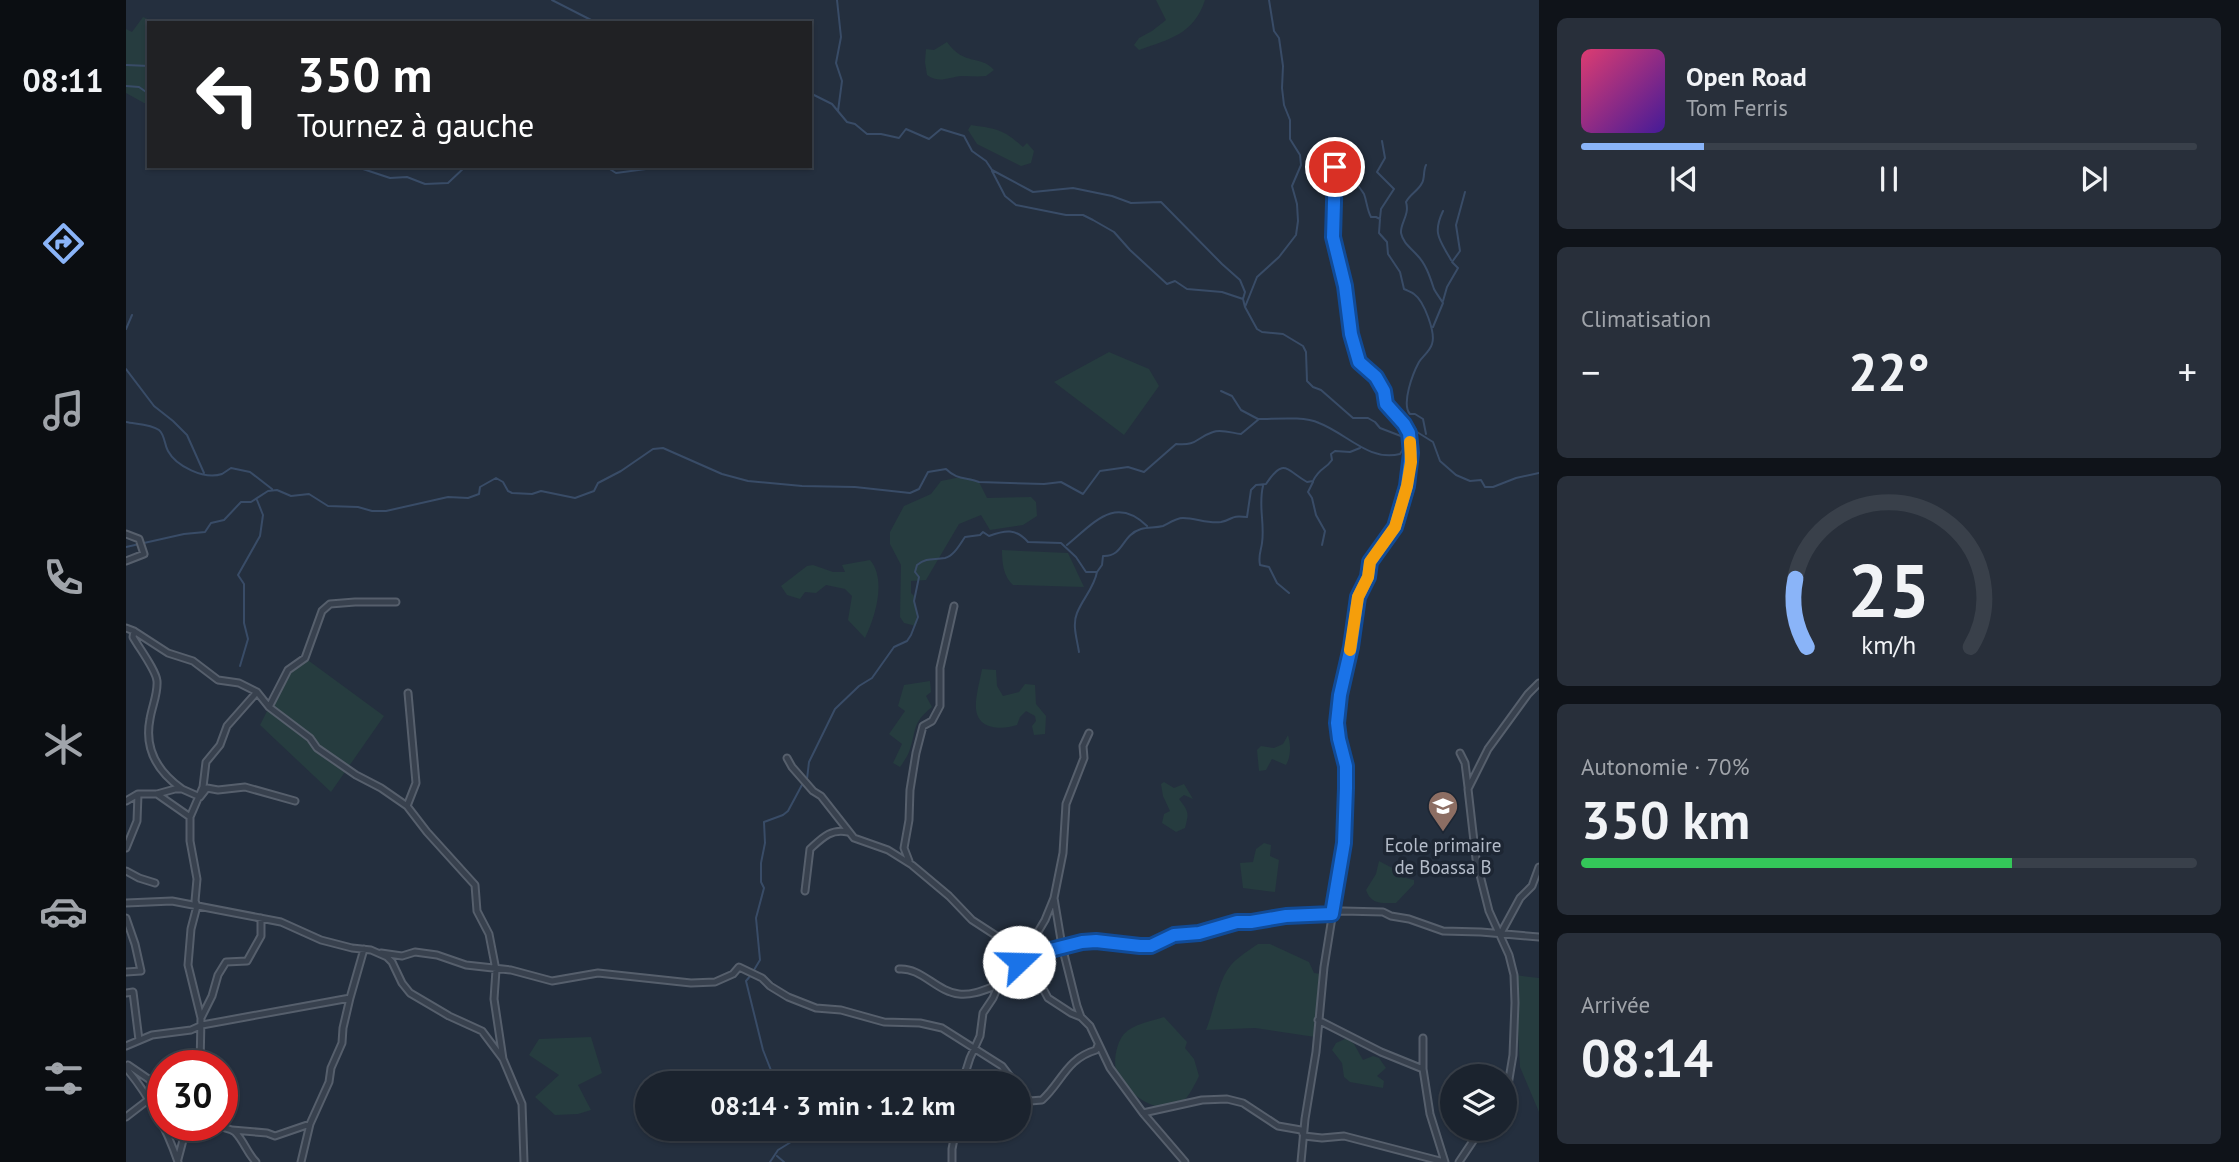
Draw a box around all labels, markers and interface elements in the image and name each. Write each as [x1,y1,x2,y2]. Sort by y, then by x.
text: 350 m [297,42,432,106]
icon: left [182,49,273,140]
text: 08:11 [22,59,104,101]
text: Open Road [1686,60,1807,93]
text: Tom Ferris [1686,93,1788,122]
text: Tournez à gauche [297,104,534,146]
pin [1305,137,1365,197]
icon: arrive [1316,148,1354,186]
icon: previous [1665,160,1703,198]
icon: pause [1870,160,1908,198]
icon: next [2075,160,2113,198]
icon: directions [39,219,88,268]
text: Climatisation [1581,304,1711,333]
text: 22° [1848,338,1930,405]
text: − [1581,347,1600,396]
text: + [2178,347,2197,396]
icon: music [39,386,88,435]
text: 25 [1848,543,1930,637]
icon: phone [39,553,88,602]
text: km/h [1862,629,1916,661]
icon: climate [39,720,88,769]
text: Autonomie · 70% [1581,752,1749,781]
text: 350 km [1581,786,1750,853]
school or university icon: Ecole primaire de Boassa B [1426,789,1460,833]
place label: Ecole primaire de Boassa B [1385,833,1501,879]
icon: car [39,887,88,936]
position arrow [982,925,1056,999]
text: Arrivée [1581,990,1650,1019]
text: 08:14 [1581,1024,1713,1091]
speed limit sign: 30 [147,1050,238,1141]
icon: filters [39,1054,88,1103]
map controls [1440,1064,1517,1141]
button: layers [1440,1064,1517,1141]
text: 08:14 · 3 min · 1.2 km [711,1089,956,1122]

